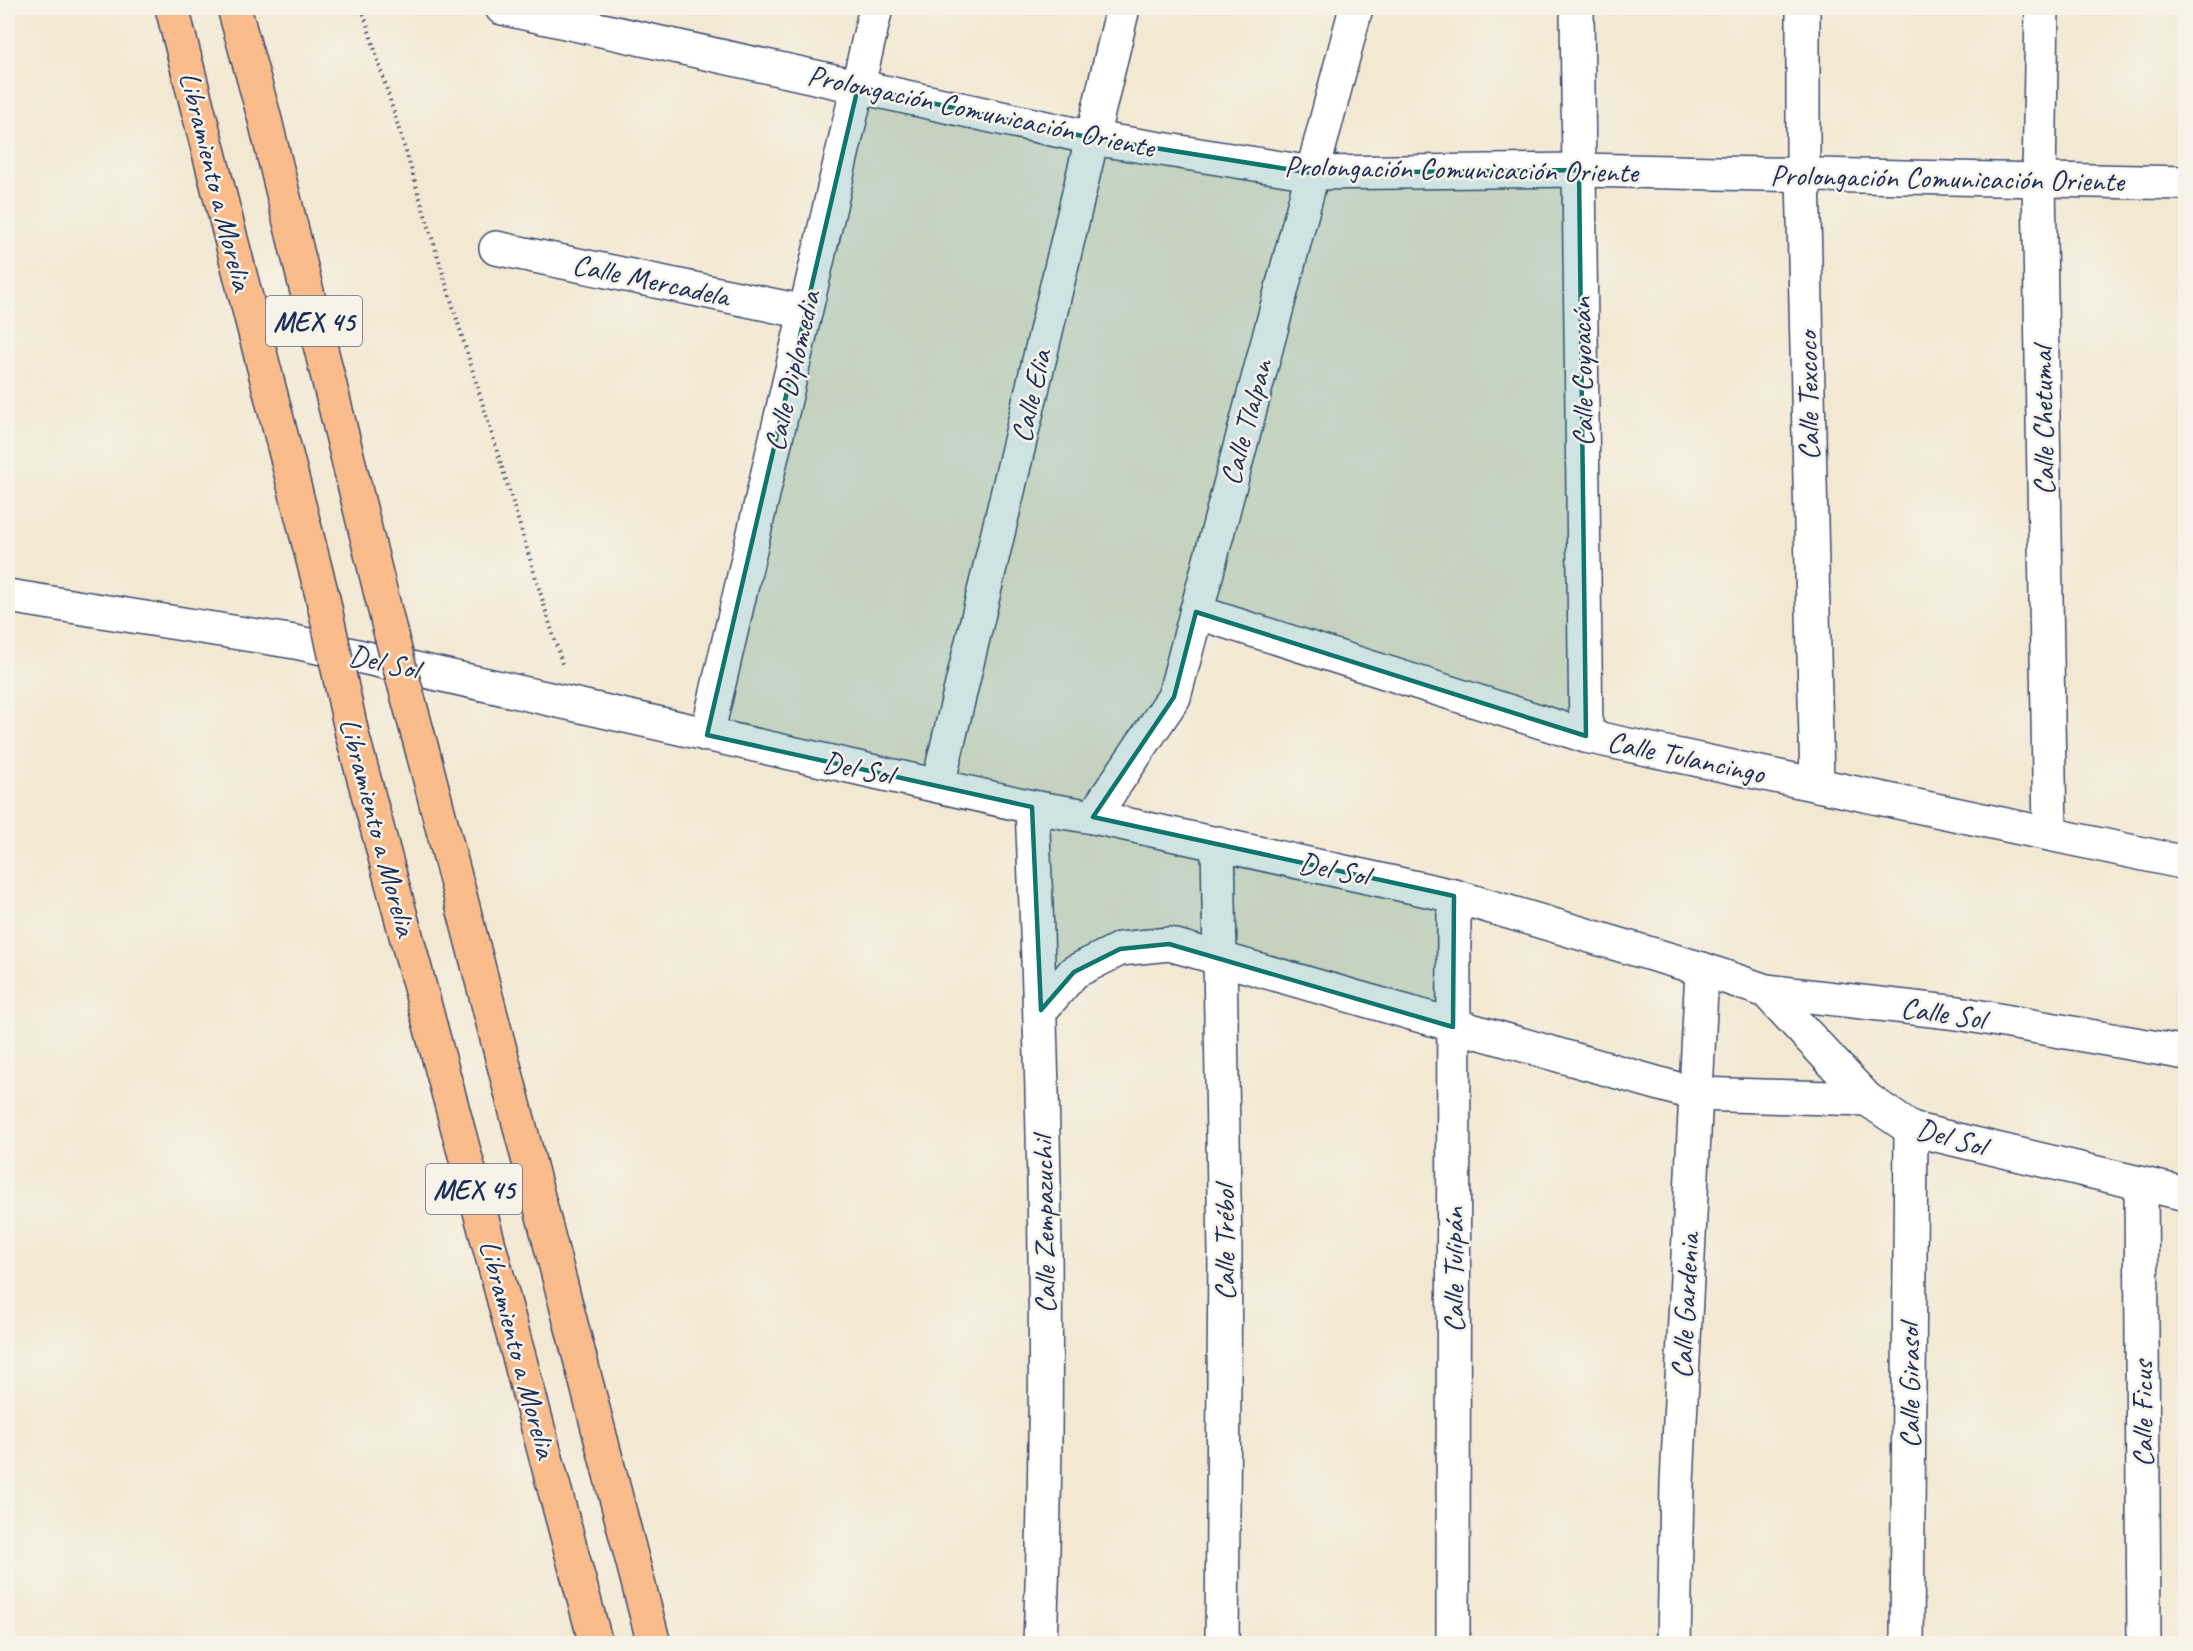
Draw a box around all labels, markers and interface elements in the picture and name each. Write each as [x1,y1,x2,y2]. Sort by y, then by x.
street label: Prolongación Comunicación Oriente [804,56,1160,167]
street label: Libramiento a Morelia [170,68,262,296]
street label: Prolongación Comunicación Oriente [1284,147,1640,191]
street label: Prolongación Comunicación Oriente [1770,156,2126,200]
street label: Calle Mercadela [569,245,735,316]
street label: Calle Diplomedia [755,285,829,455]
street label: Calle Coyoacán [1562,295,1602,447]
road number: MEX 45 [266,296,362,346]
street label: Calle Texcoco [1788,328,1828,461]
street label: Calle Chetumal [2023,341,2063,496]
street label: Calle Elia [1002,344,1061,446]
street label: Calle Tlalpan [1211,354,1281,489]
street label: Del Sol [345,636,427,690]
street label: Libramiento a Morelia [331,714,426,942]
street label: Calle Tulancingo [1604,722,1769,792]
street label: Del Sol [820,742,901,795]
street label: Del Sol [1296,843,1377,896]
street label: Calle Sol [1898,988,1992,1038]
street label: Del Sol [1912,1109,1995,1166]
street label: Calle Zempazuchil [1023,1131,1065,1314]
road number: MEX 45 [426,1164,522,1214]
street label: Calle Trébol [1205,1180,1243,1301]
street label: Calle Tulipán [1434,1206,1472,1333]
street label: Calle Gardenia [1662,1230,1708,1380]
street label: Libramiento a Morelia [471,1236,566,1464]
street label: Calle Girasol [1890,1319,1928,1448]
street label: Calle Ficus [2123,1358,2161,1467]

